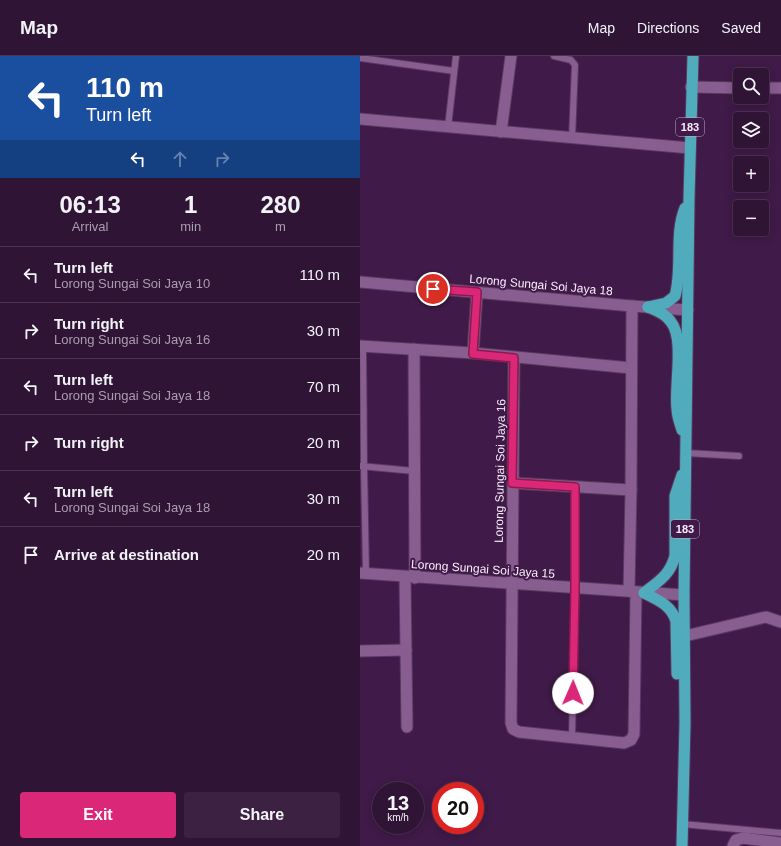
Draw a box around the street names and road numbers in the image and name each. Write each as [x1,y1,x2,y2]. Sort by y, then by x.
road number: 183 [676,118,704,136]
street label: Lorong Sungai Soi Jaya 18 [469,272,614,298]
street label: Lorong Sungai Soi Jaya 16 [492,399,508,543]
road number: 183 [671,520,699,538]
street label: Lorong Sungai Soi Jaya 15 [411,557,556,581]

